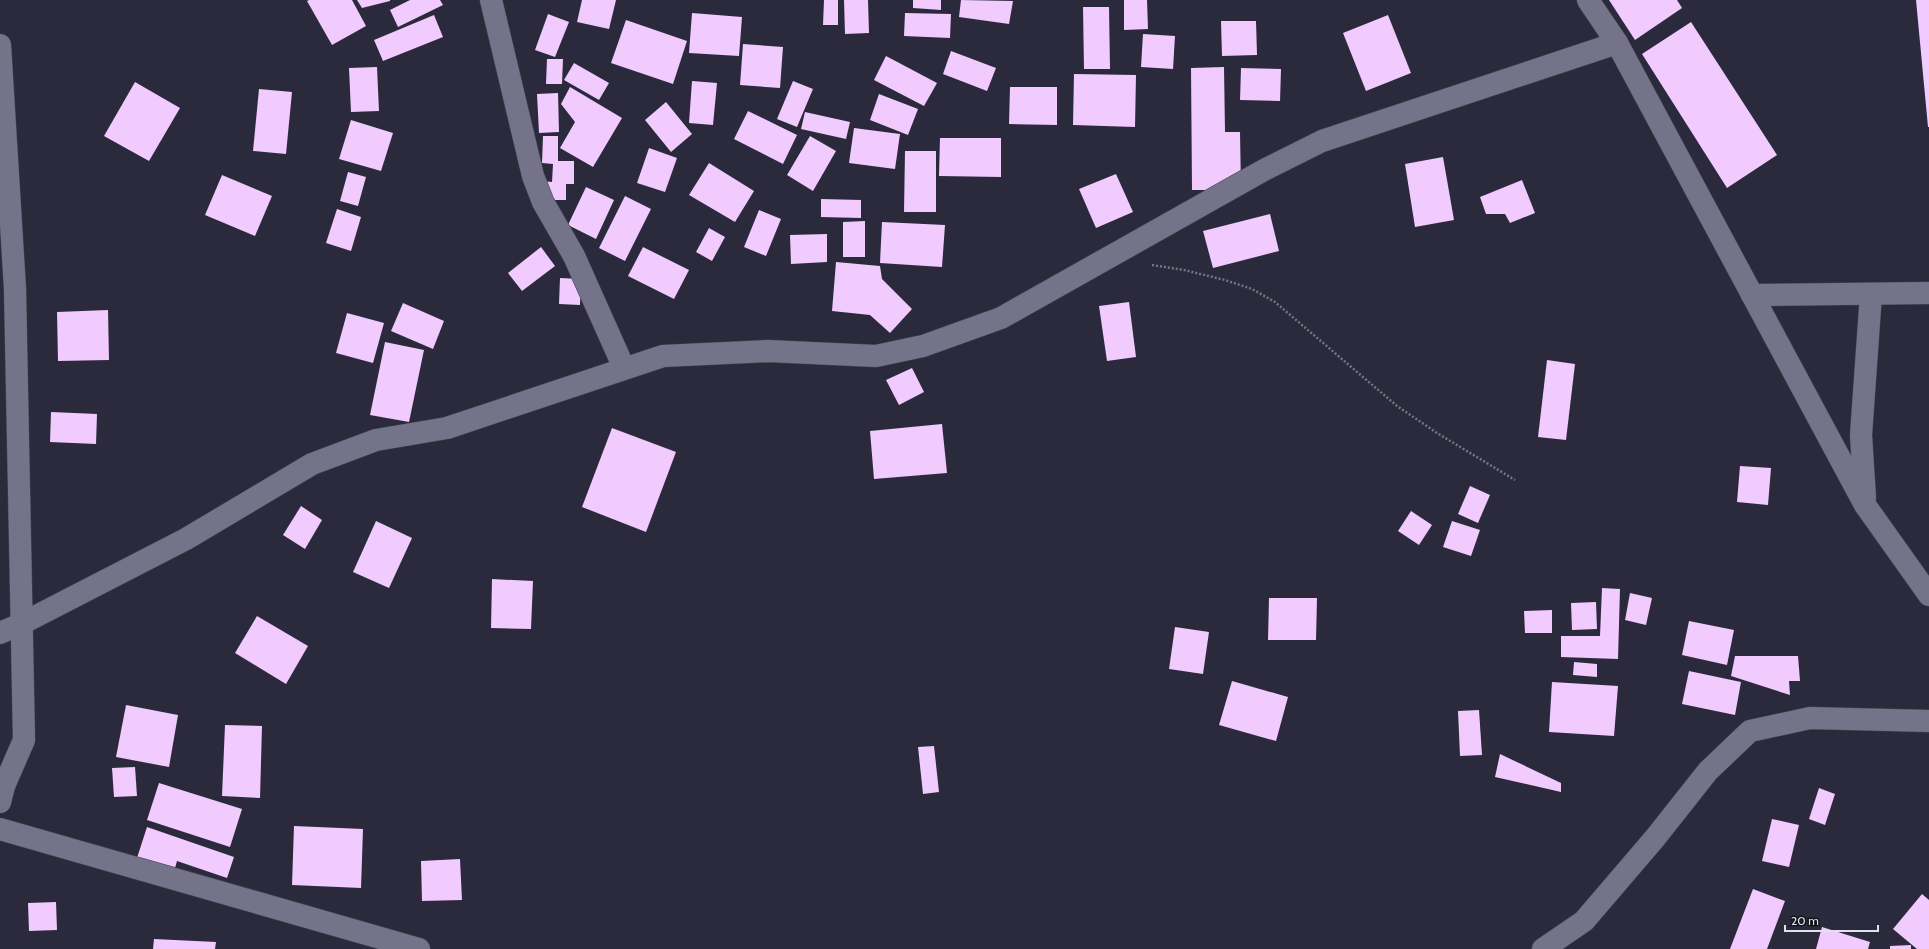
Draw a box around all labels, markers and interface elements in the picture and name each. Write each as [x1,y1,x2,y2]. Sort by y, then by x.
scale bar [1785,907,1878,933]
text: 20 m [1791,913,1819,928]

